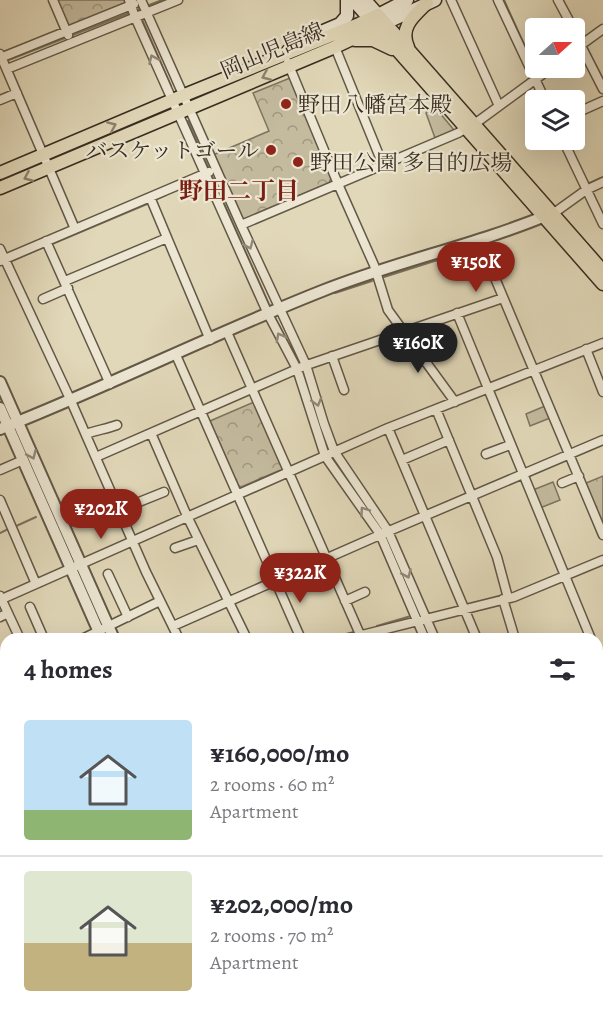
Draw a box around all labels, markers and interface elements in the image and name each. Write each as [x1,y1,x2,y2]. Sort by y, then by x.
street label: 岡山児島線 [216,16,329,86]
north arrow [525,18,585,78]
map controls [525,18,585,150]
one-way arrow [148,54,160,65]
one-way arrow [261,69,272,81]
place label: 野田八幡宮本殿 [298,90,452,120]
button: layers [525,90,585,150]
marker: 野田八幡宮本殿 [279,97,293,111]
one-way arrow [106,121,117,133]
place label: バスケットゴール [85,136,259,166]
marker: バスケットゴール [264,143,278,157]
place label: 野田公園 多目的広場 [310,148,512,178]
marker: 野田公園 多目的広場 [291,155,305,169]
one-way arrow [23,169,34,181]
district label: 野田二丁目 [179,175,299,207]
one-way arrow [242,238,254,249]
pin: ¥150K [434,242,518,293]
text: ¥150K [451,248,501,275]
pin: ¥160K [376,323,460,374]
text: ¥160K [392,329,444,356]
one-way arrow [276,332,287,343]
one-way arrow [310,396,322,407]
one-way arrow [25,448,37,459]
pin: ¥202K [59,489,143,540]
text: ¥202K [74,495,128,522]
one-way arrow [360,507,371,518]
pin: ¥322K [258,553,342,604]
text: ¥322K [274,559,326,586]
one-way arrow [400,567,412,578]
text: 4 homes [24,652,113,687]
icon: filters [546,653,579,686]
text: ¥160,000/mo [210,736,349,771]
icon: home [72,744,144,816]
text: 2 rooms · 60 m² [210,771,334,798]
text: Apartment [210,798,299,825]
text: ¥202,000/mo [210,887,353,922]
icon: home [72,895,144,967]
text: 2 rooms · 70 m² [210,922,334,949]
text: Apartment [210,949,299,976]

